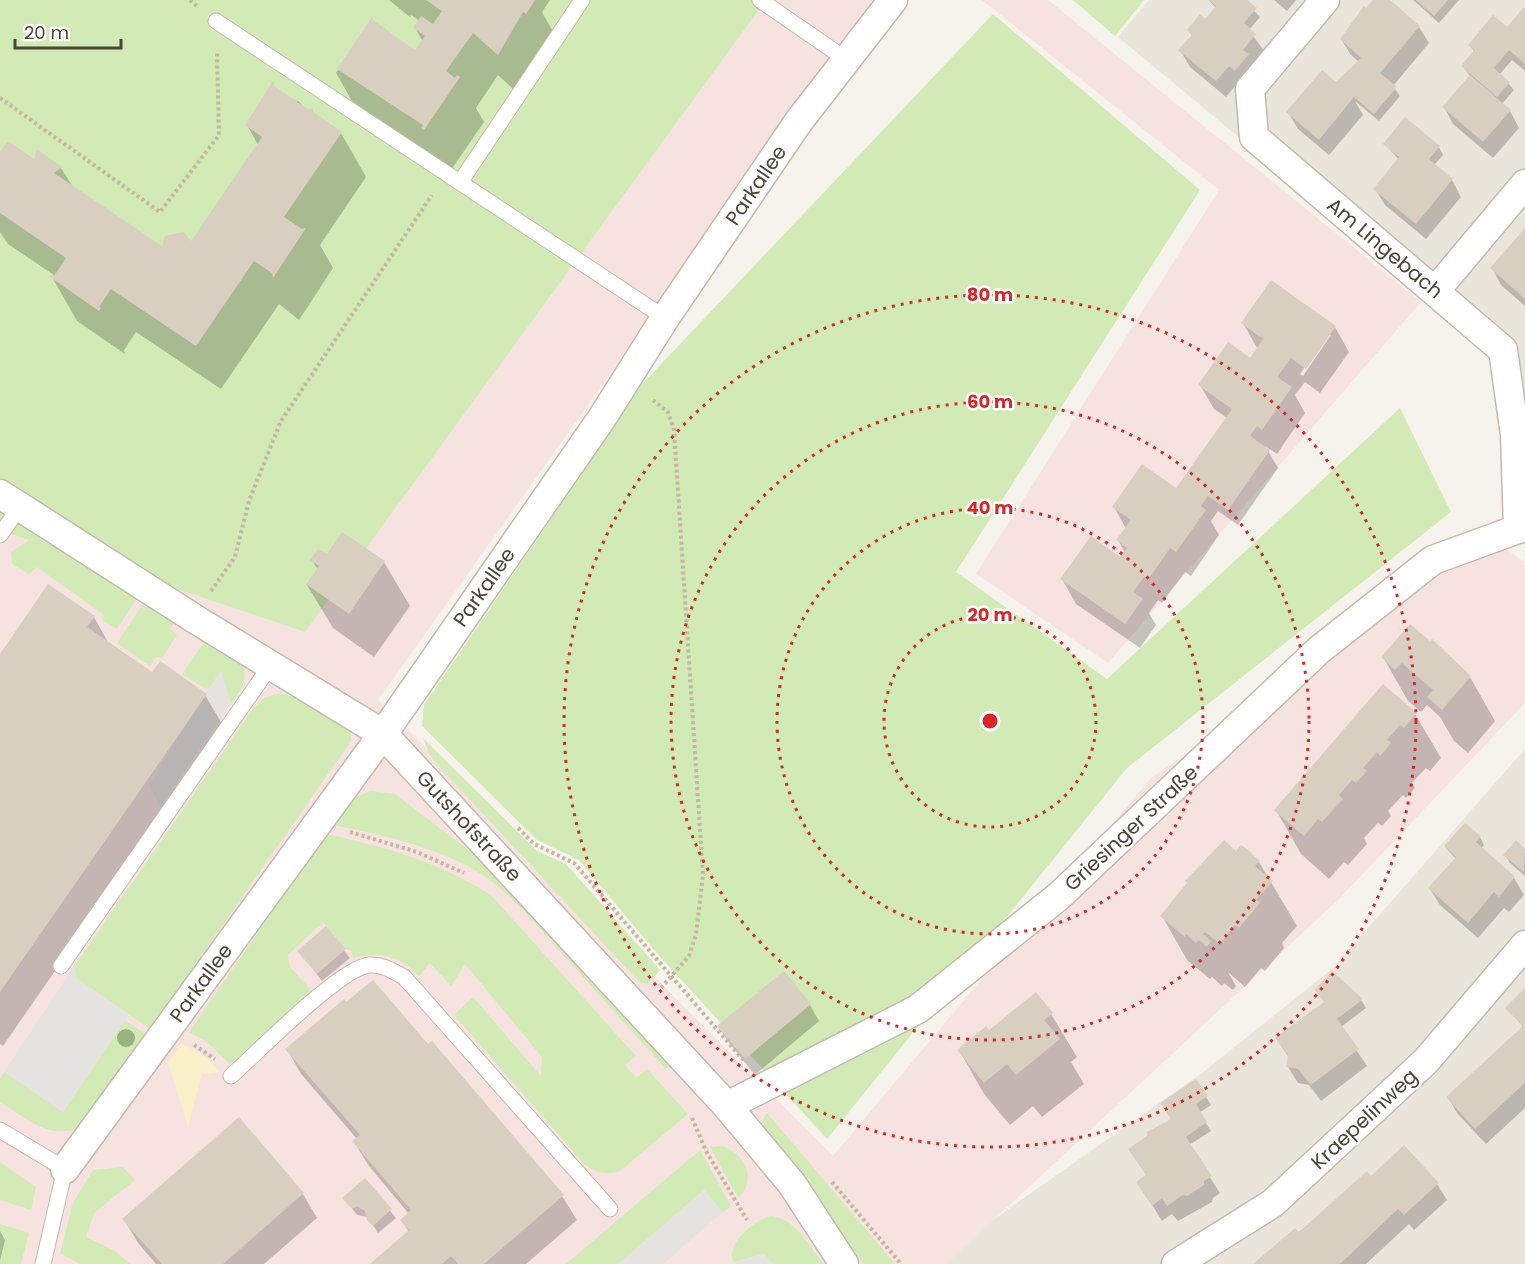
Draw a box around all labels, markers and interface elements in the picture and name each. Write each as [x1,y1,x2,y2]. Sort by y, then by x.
scale bar [15,12,122,50]
text: 20 m [24,20,69,45]
street label: Parkallee [719,139,793,231]
street label: Am Lingebach [1321,191,1449,305]
text: 80 m [967,282,1013,307]
text: 60 m [967,389,1013,414]
text: 40 m [967,495,1013,520]
street label: Parkallee [446,542,522,632]
text: 20 m [968,602,1012,627]
centre of rings [980,711,1000,731]
street label: Griesinger Straße [1058,759,1204,897]
street label: Gutshofstraße [410,764,528,888]
street label: Parkallee [163,938,239,1028]
street label: Kraepelinweg [1305,1062,1423,1176]

